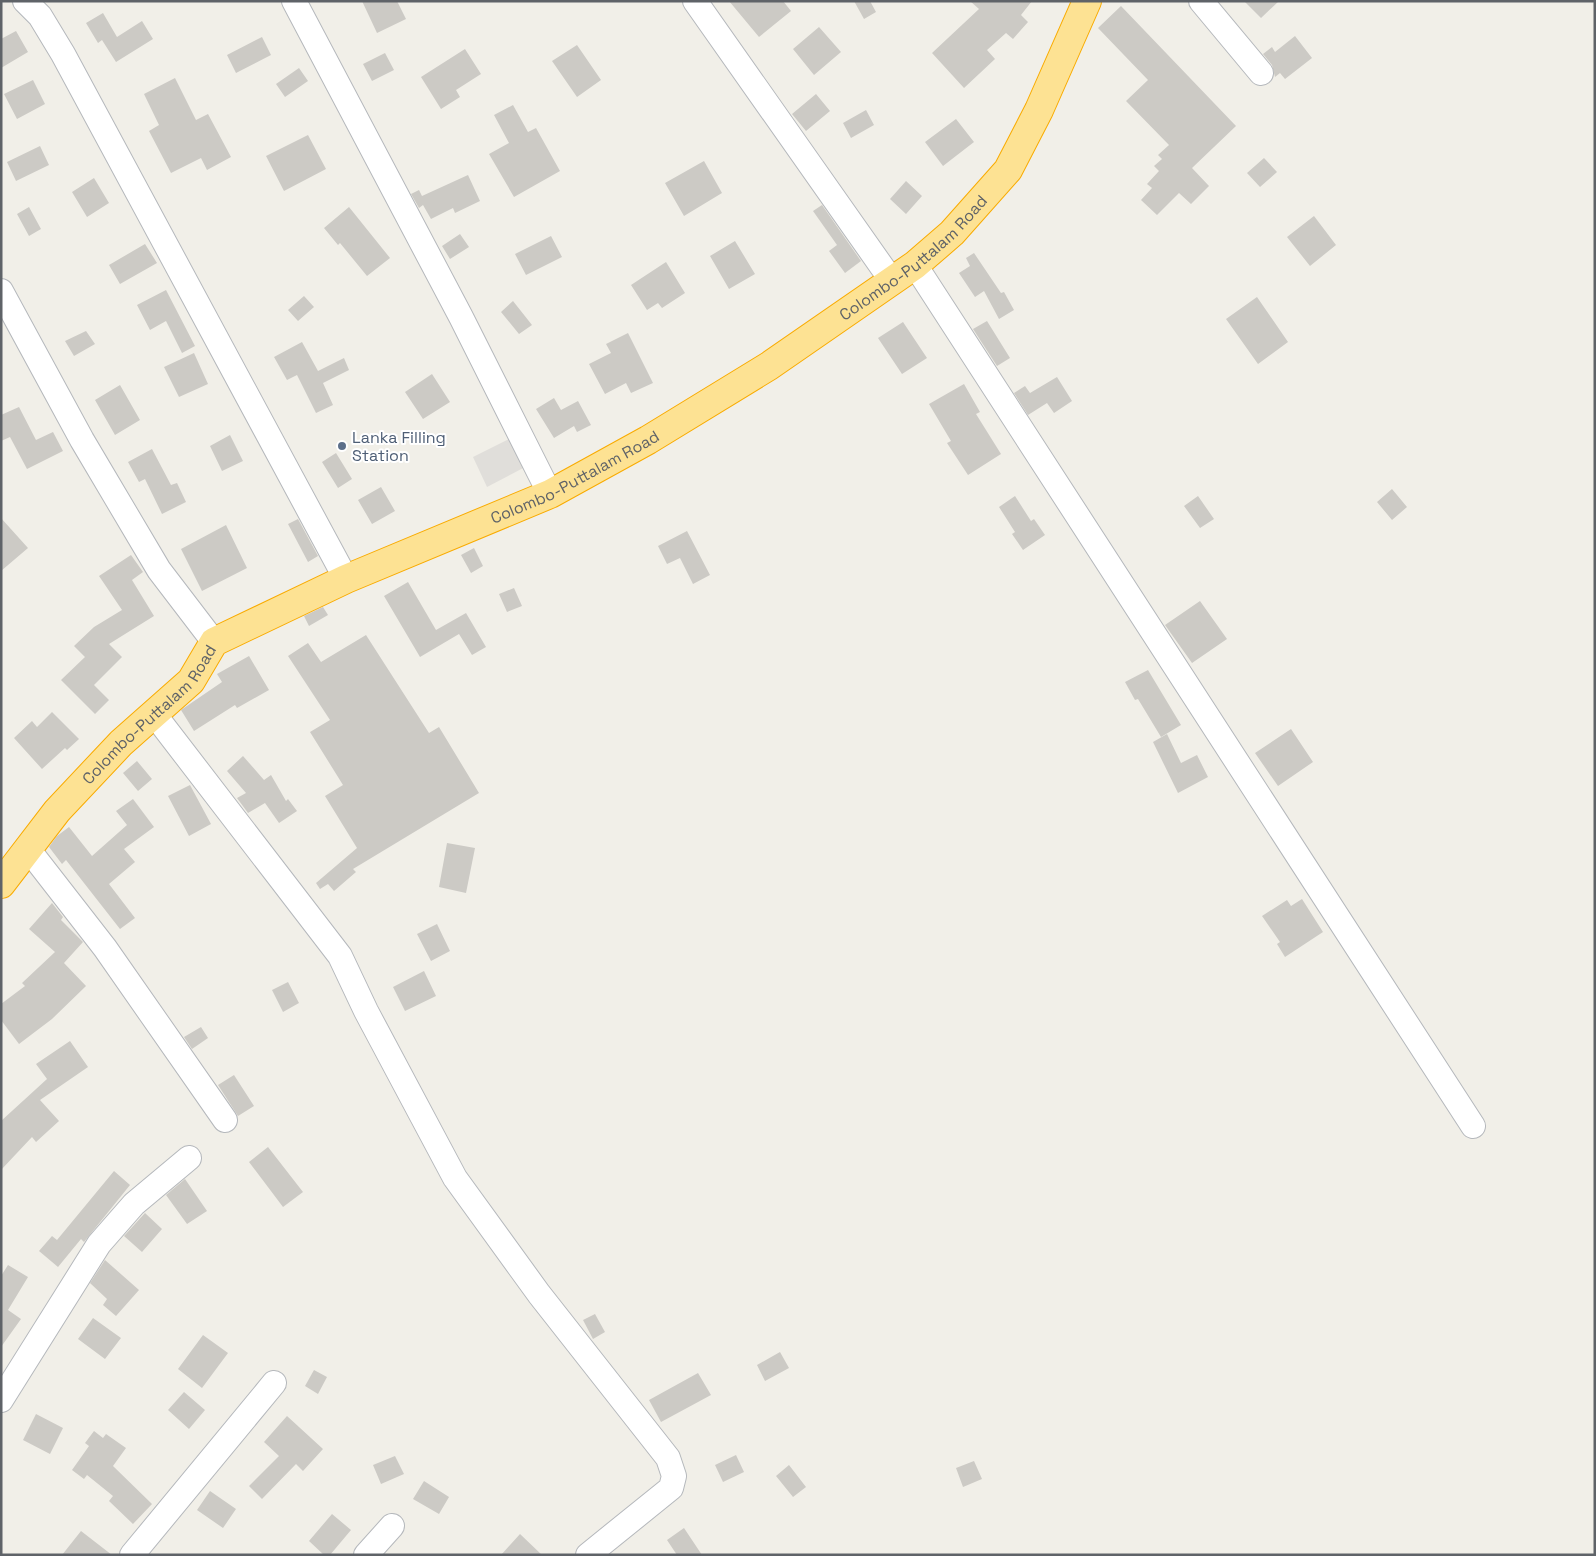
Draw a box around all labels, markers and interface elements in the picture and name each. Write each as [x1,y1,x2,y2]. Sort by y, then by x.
street label: Colombo-Puttalam Road [835,190,992,325]
street label: Colombo-Puttalam Road [487,425,663,528]
place label: Lanka Filling Station [352,427,446,466]
marker: Lanka Filling Station [336,440,348,452]
street label: Colombo-Puttalam Road [77,641,221,789]

